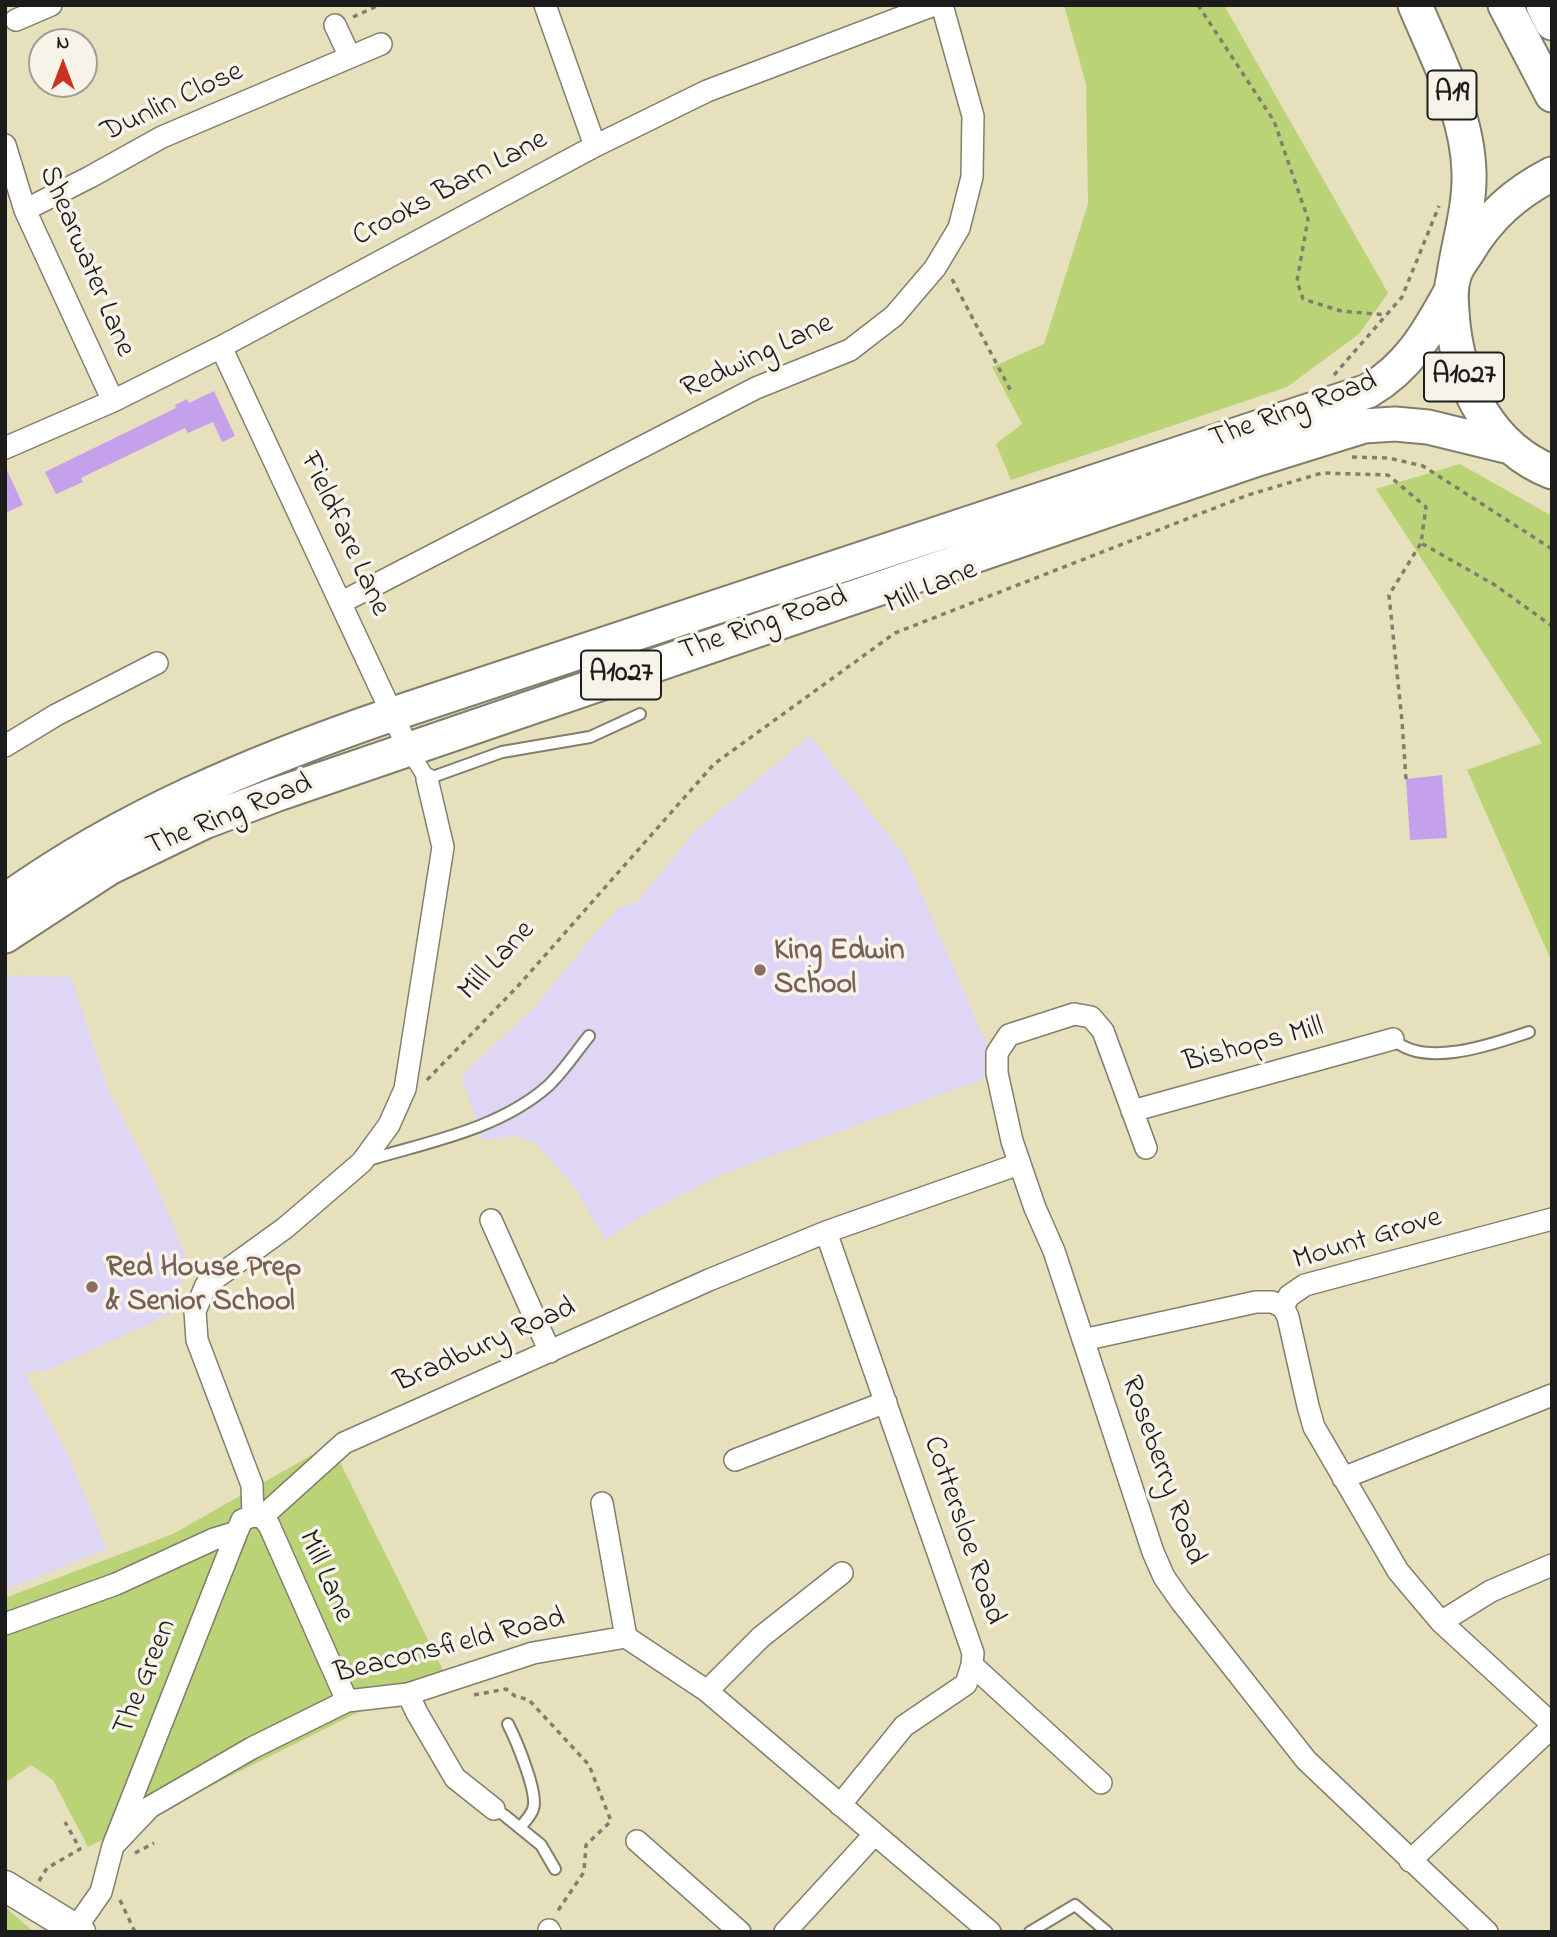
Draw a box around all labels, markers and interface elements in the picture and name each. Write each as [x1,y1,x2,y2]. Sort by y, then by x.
north arrow [28,28,98,98]
text: N [57,30,69,57]
street label: Dunlin Close [96,55,250,153]
road number: A19 [1428,70,1476,119]
street label: Crooks Barn Lane [347,124,555,256]
street label: Shearwater Lane [29,161,141,363]
street label: Redwing Lane [676,307,840,409]
road number: A1027 [1424,352,1504,402]
street label: The Ring Road [1205,365,1383,459]
street label: Fieldfare Lane [289,448,397,622]
street label: Mill Lane [880,554,984,624]
street label: The Ring Road [675,580,853,672]
road number: A1027 [581,650,661,700]
street label: The Ring Road [142,767,318,867]
street label: Mill Lane [452,914,544,1010]
place label: King Edwin School [774,935,905,1006]
marker: King Edwin School [752,962,768,978]
street label: Bishops Mill [1180,1011,1328,1083]
street label: Mount Grove [1290,1201,1446,1281]
place label: Red House Prep & Senior School [106,1252,301,1322]
marker: Red House Prep & Senior School [84,1279,100,1295]
street label: Bradbury Road [390,1291,582,1403]
street label: Roseberry Road [1110,1372,1212,1570]
street label: Cottersloe Road [913,1432,1011,1630]
street label: Mill Lane [288,1525,360,1629]
street label: Beaconsfield Road [331,1602,569,1694]
street label: The Green [107,1615,187,1741]

